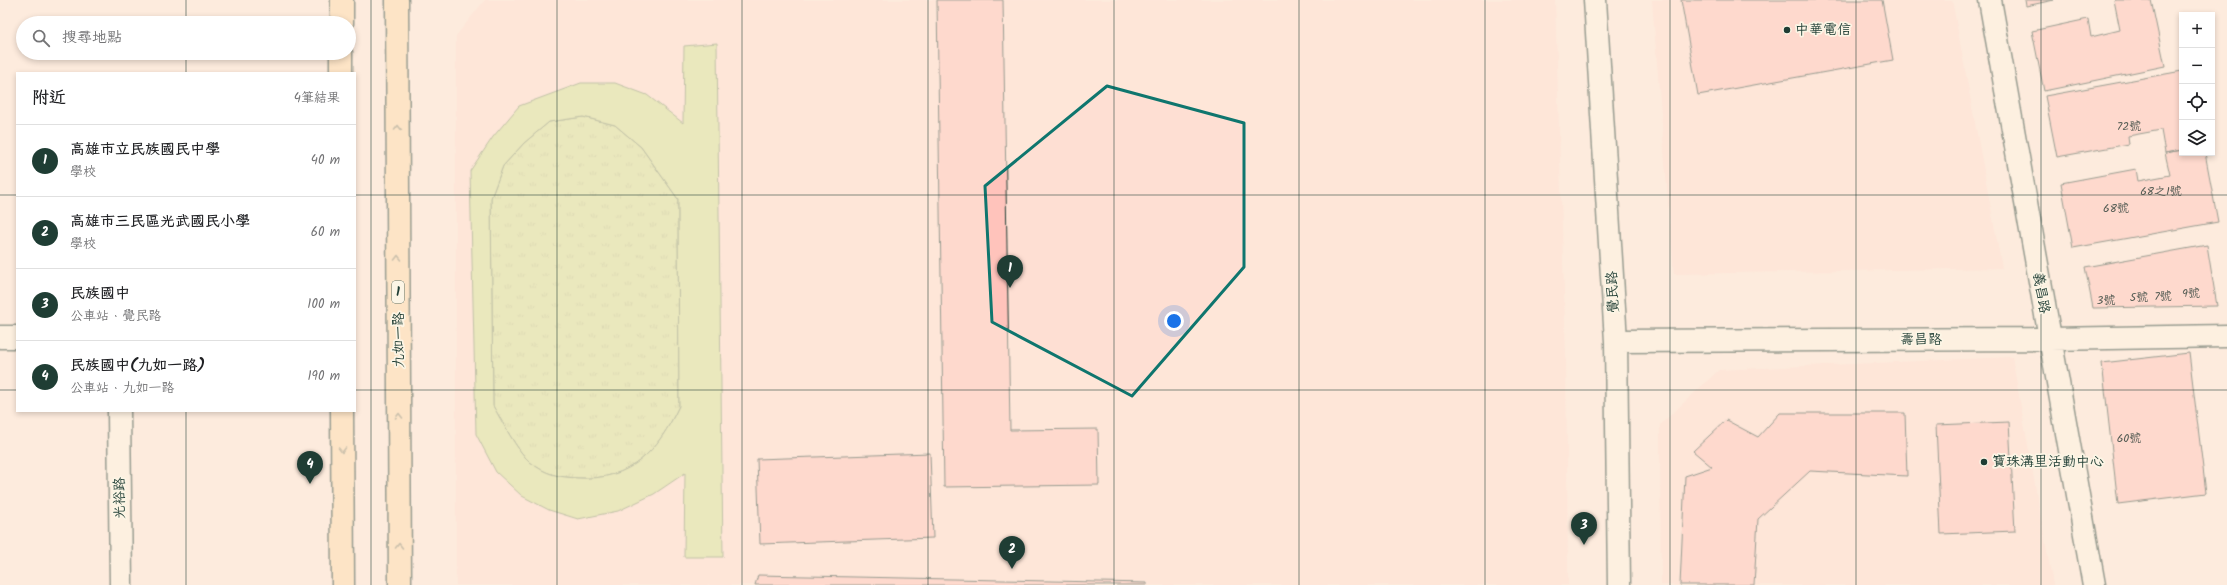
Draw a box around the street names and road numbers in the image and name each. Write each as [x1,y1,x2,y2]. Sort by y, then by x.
street label: 覺民路 [1601,270,1625,314]
street label: 義昌路 [2027,270,2055,316]
road number: 1 [392,281,404,303]
street label: 九如一路 [388,312,410,368]
street label: 壽昌路 [1900,329,1942,351]
street label: 光裕路 [109,477,131,519]

